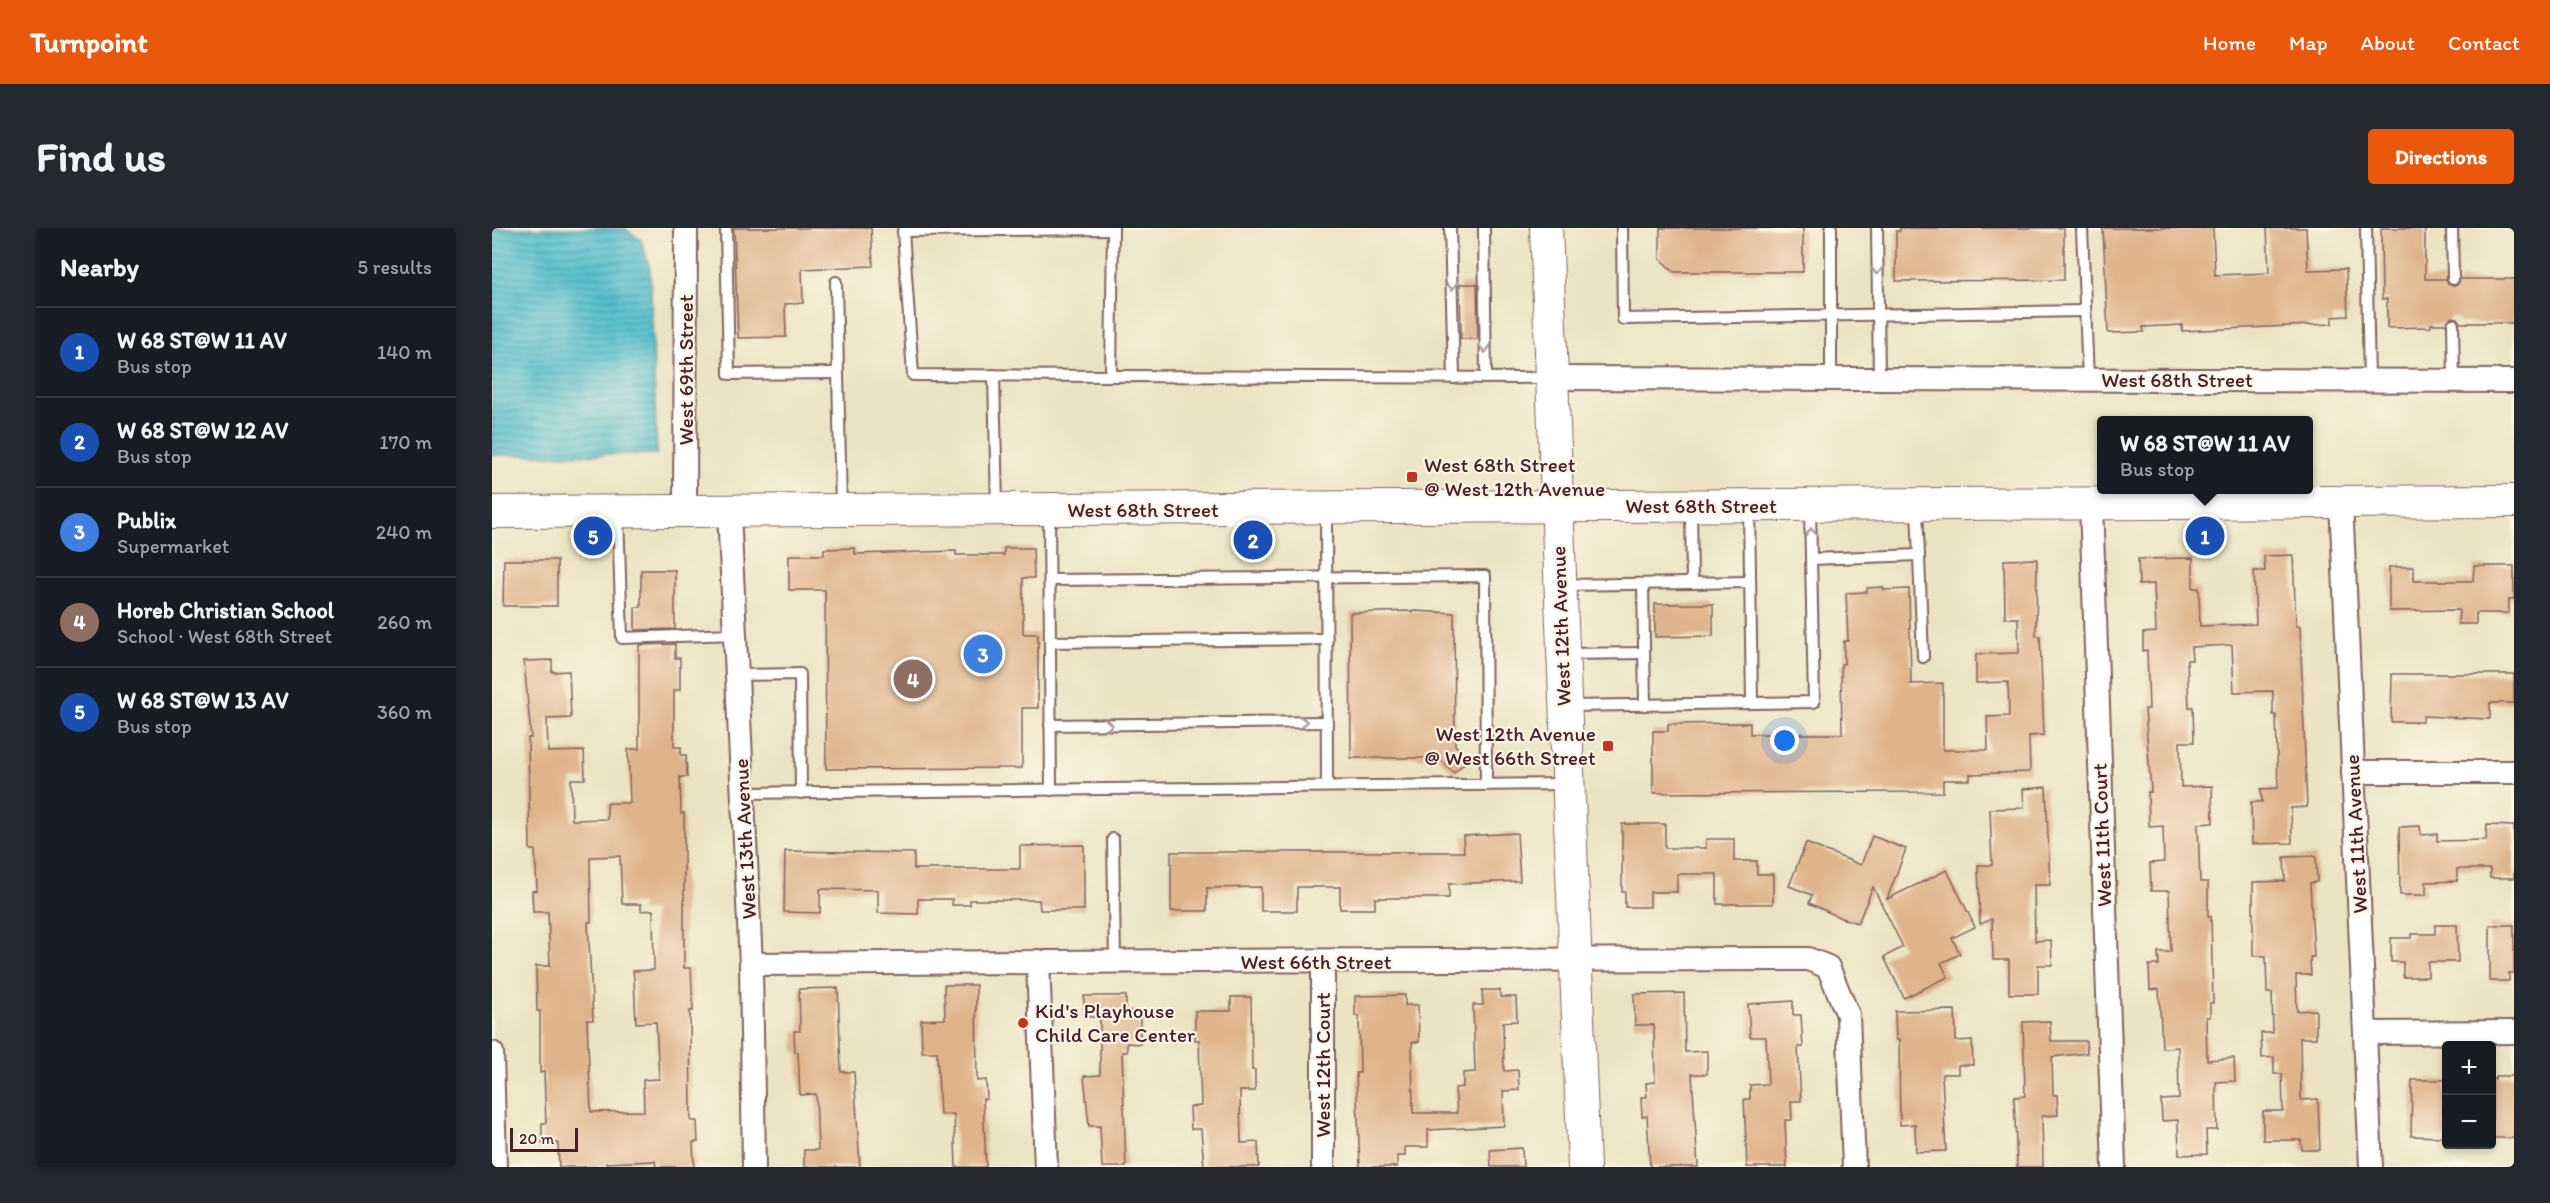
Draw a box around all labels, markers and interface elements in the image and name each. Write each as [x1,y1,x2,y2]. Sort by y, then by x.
text: Turnpoint [30,25,148,59]
text: Home [2203,30,2256,55]
text: Map [2289,30,2328,55]
text: About [2361,30,2415,55]
text: Contact [2448,30,2520,55]
button: Directions [2368,129,2514,184]
text: Find us [36,131,166,182]
text: Nearby [60,251,139,283]
text: 5 results [358,255,432,279]
one-way arrow [1871,267,1883,276]
one-way arrow [1445,282,1458,291]
street label: West 69th Street [673,294,698,446]
text: W 68 ST@W 11 AV [117,327,287,354]
text: 1 [75,340,84,364]
text: 140 m [377,340,432,364]
one-way arrow [1479,345,1492,354]
text: Bus stop [117,354,192,378]
street label: West 68th Street [2101,367,2253,392]
popup [2097,416,2313,494]
text: W 68 ST@W 12 AV [117,417,288,444]
text: 2 [74,430,85,454]
text: 170 m [379,430,432,454]
text: W 68 ST@W 11 AV [2120,430,2290,457]
text: Bus stop [117,444,192,468]
place label: West 68th Street @ West 12th Avenue [1424,452,1605,501]
text: Bus stop [2120,457,2195,481]
marker: West 68th Street @ West 12th Avenue [1405,470,1419,484]
street label: West 68th Street [1625,493,1777,518]
street label: West 68th Street [1067,497,1219,522]
text: Publix [117,507,176,534]
pin: 5 [574,514,612,558]
pin: 1 [2186,514,2224,558]
pin: 2 [1234,518,1272,562]
text: 3 [74,520,85,544]
text: 240 m [376,520,432,544]
one-way arrow [1805,528,1817,537]
text: Supermarket [117,534,229,558]
street label: West 12th Avenue [1545,545,1576,707]
text: Horeb Christian School [117,597,334,624]
text: 4 [73,610,86,634]
text: 260 m [377,610,432,634]
text: School · West 68th Street [117,624,332,648]
pin: 3 [964,632,1002,676]
pin: 4 [894,656,932,702]
text: W 68 ST@W 13 AV [117,687,289,714]
text: 5 [74,700,85,724]
text: 360 m [377,700,432,724]
text: Bus stop [117,714,192,738]
one-way arrow [1299,716,1308,728]
one-way arrow [1104,718,1113,731]
place label: West 12th Avenue @ West 66th Street [1424,721,1596,770]
your location [1770,726,1799,755]
marker: West 12th Avenue @ West 66th Street [1601,739,1615,753]
street label: West 11th Avenue [2339,754,2372,914]
street label: West 13th Avenue [728,758,761,920]
street label: West 11th Court [2086,762,2117,907]
street label: West 66th Street [1240,949,1392,974]
street label: West 12th Court [1310,992,1335,1138]
place label: Kid's Playhouse Child Care Center [1035,998,1196,1047]
marker: Kid's Playhouse Child Care Center [1016,1016,1030,1030]
map controls [2442,1041,2496,1149]
button: + [2442,1041,2496,1095]
button: − [2442,1095,2496,1149]
scale bar [510,1125,578,1152]
text: 20 m [519,1129,554,1148]

